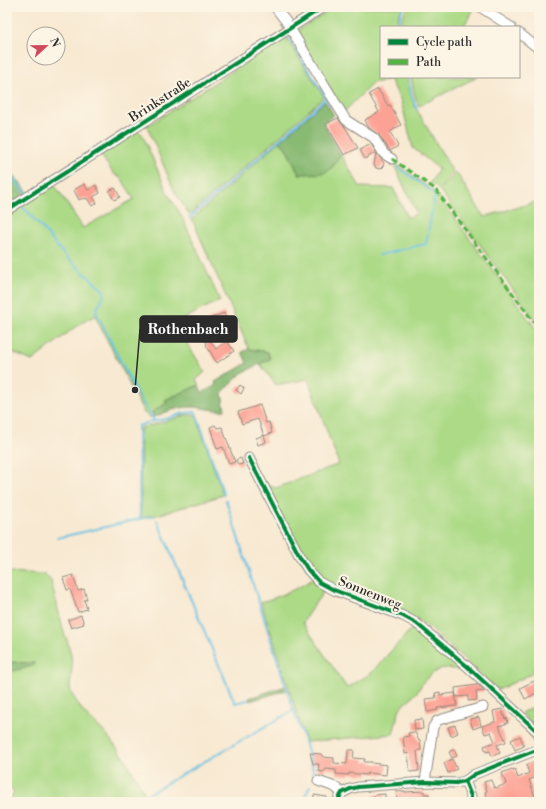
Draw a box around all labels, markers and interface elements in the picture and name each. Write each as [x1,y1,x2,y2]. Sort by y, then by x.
north arrow [26,26,66,66]
legend [380,26,520,78]
text: Cycle path [416,35,472,50]
text: N [46,36,63,50]
text: Path [416,55,441,70]
street label: Brinkstraße [125,74,194,127]
callout: Rothenbach [140,316,237,342]
text: Rothenbach [148,321,229,339]
street label: Sonnenweg [336,573,404,613]

